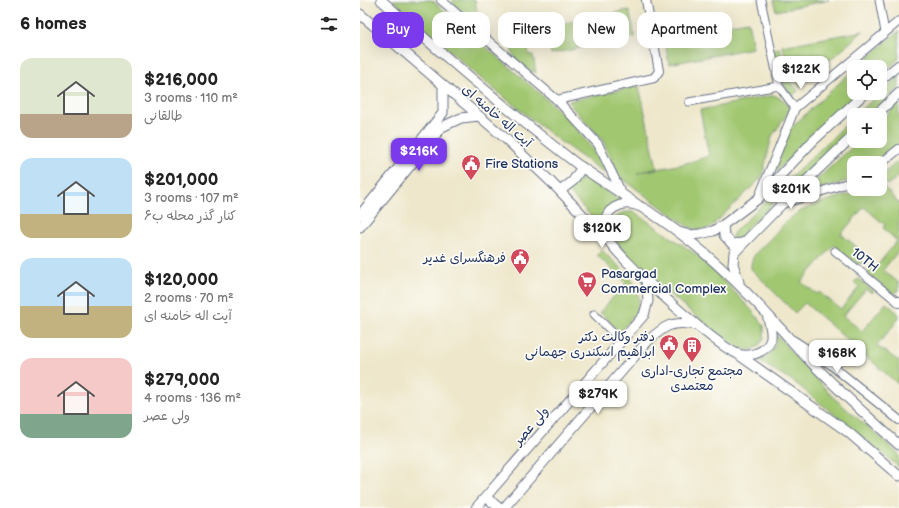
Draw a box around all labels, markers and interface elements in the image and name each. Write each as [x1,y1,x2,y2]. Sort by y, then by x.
chip: Buy [372,12,424,48]
chip: Rent [432,12,490,48]
chip: Filters [498,12,565,48]
chip: New [573,12,629,48]
chip: Apartment [637,12,732,48]
icon: filters [318,13,340,35]
text: 6 homes [20,14,87,34]
pin: $122K [773,56,829,90]
map controls [847,60,887,196]
button: locate [847,60,887,100]
text: $122K [782,61,820,77]
text: $216,000 [144,70,218,90]
icon: home [52,74,100,122]
street label: آیت اله خامنه ای [459,81,536,151]
text: 3 rooms · 110 m² [144,90,238,106]
text: طالقانی [144,108,183,124]
button: + [847,108,887,148]
pin: $216K [391,138,447,172]
text: $216K [400,143,438,159]
public building icon: Fire Stations [460,153,482,181]
place label: Fire Stations [485,156,559,172]
button: − [847,156,887,196]
text: $201,000 [144,170,218,190]
icon: home [52,174,100,222]
pin: $201K [763,176,819,210]
text: $201K [772,181,810,197]
text: 3 rooms · 107 m² [144,190,239,206]
text: کنار گذر محله ب۶ [144,208,236,224]
pin: $120K [574,215,630,249]
text: $120K [583,220,621,236]
street label: 10TH [848,244,882,276]
public building icon: فرهنگسرای غدیر [509,247,531,275]
place label: فرهنگسرای غدیر [422,250,506,266]
place label: Pasargad Commercial Complex [601,266,726,297]
text: $120,000 [144,270,218,290]
supermarket icon: Pasargad Commercial Complex [576,270,598,298]
icon: home [52,274,100,322]
text: 2 rooms · 70 m² [144,290,234,306]
text: آیت اله خامنه ای [144,308,232,324]
place label: دفتر وکالت دکتر ابراهیم اسکندری جهمانی [525,329,655,362]
public building icon: دفتر وکالت دکتر ابراهیم اسکندری جهمانی [658,333,680,361]
building icon: مجتمع تجاری-اداری معتمدی [681,335,703,363]
pin: $168K [809,340,865,374]
text: $168K [818,345,856,361]
place label: مجتمع تجاری-اداری معتمدی [641,363,743,394]
text: $279,000 [144,370,220,390]
icon: home [52,374,100,422]
pin: $279K [570,381,626,415]
text: $279K [578,386,618,402]
text: 4 rooms · 136 m² [144,390,241,406]
street label: ولی عصر [509,403,553,450]
text: ولی عصر [144,408,190,424]

